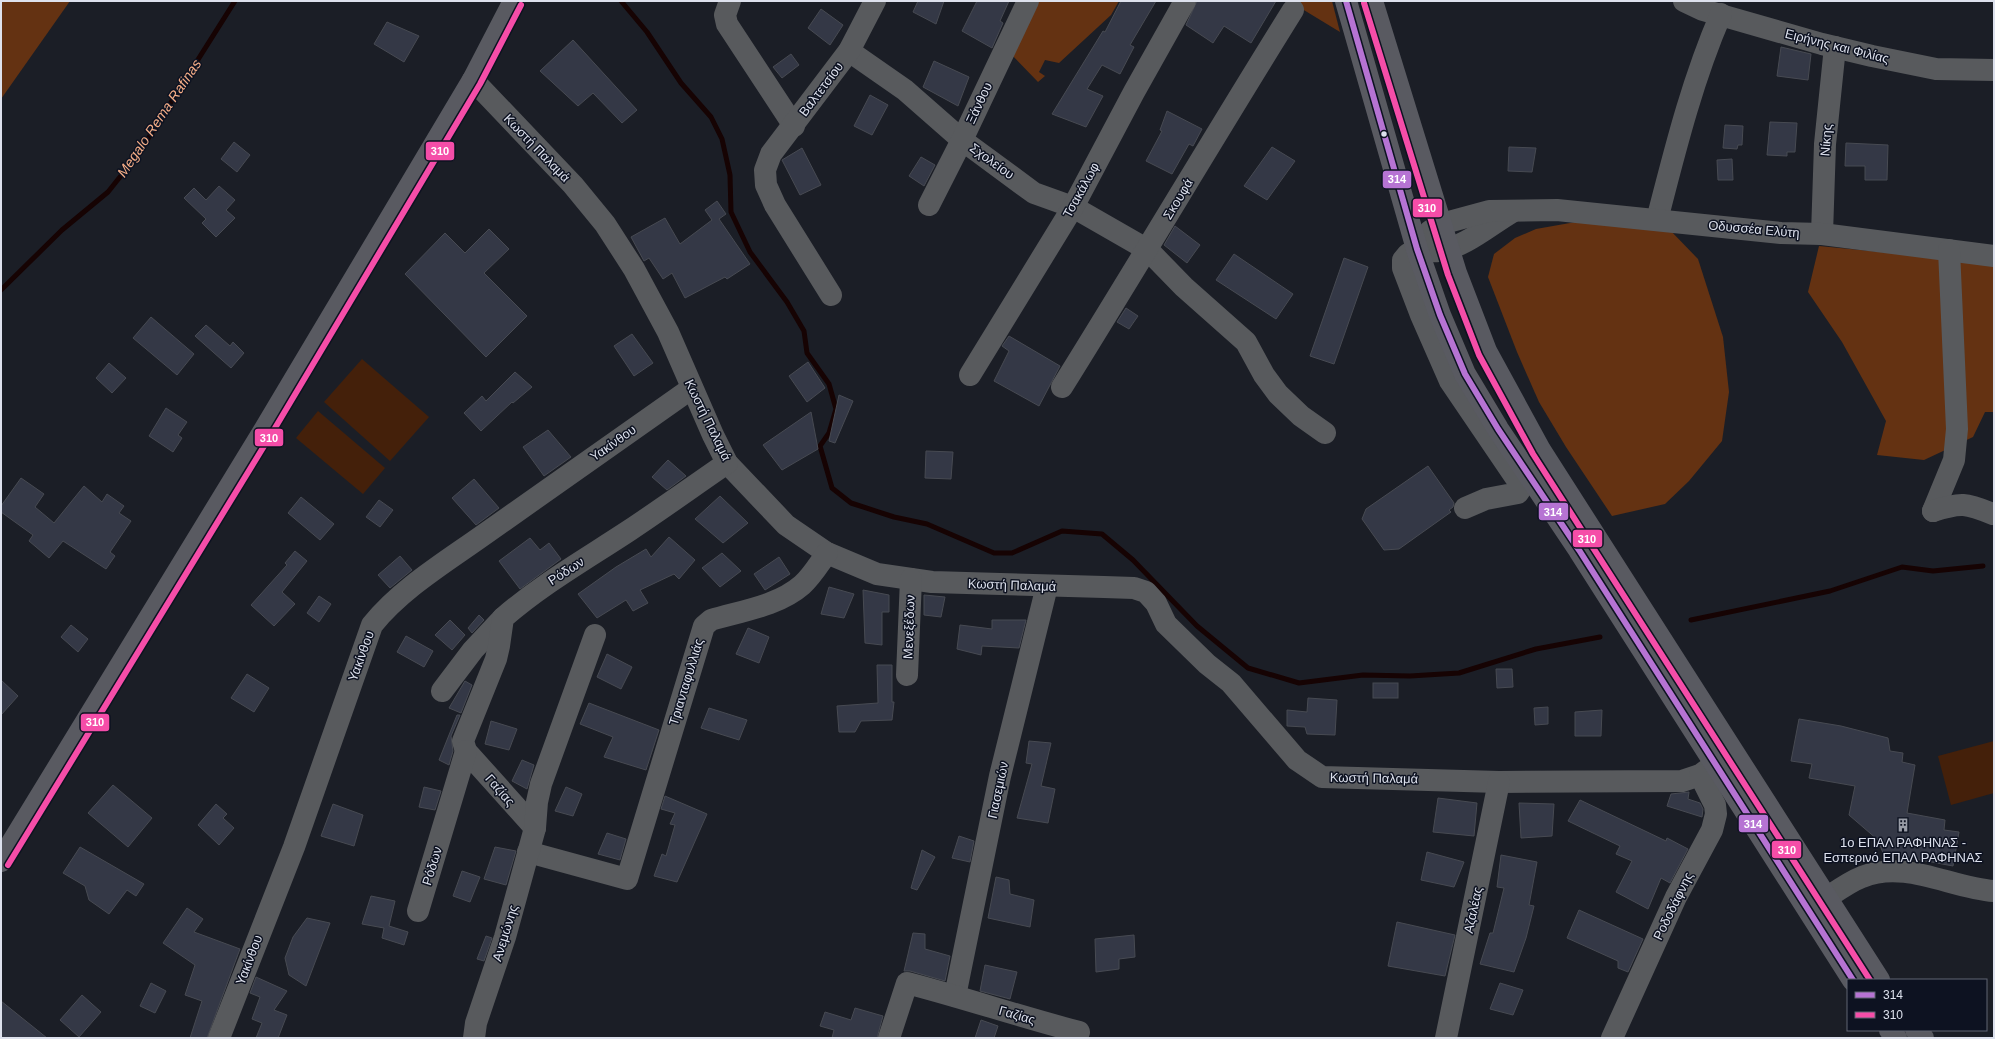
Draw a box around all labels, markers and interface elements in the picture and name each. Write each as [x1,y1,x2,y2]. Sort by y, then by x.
street label: Ειρήνης και Φιλίας [1783,26,1891,66]
water label: Megalo Rema Rafinas [114,56,204,180]
street label: Βαλτετσίου [796,59,846,119]
street label: Ξάνθου [963,80,995,126]
street label: Κωστή Παλαμά [501,111,573,185]
street label: Νίκης [1817,123,1835,157]
unlabelled marker [1379,129,1389,139]
street label: Σχολείου [967,140,1017,182]
line badge: 310 [425,141,455,161]
text: 310 [431,145,449,157]
street label: Τσακάλωφ [1060,160,1102,220]
line badge: 314 [1382,170,1412,189]
text: 314 [1388,173,1407,185]
street label: Σκουφά [1160,176,1196,222]
line badge: 310 [1412,198,1443,218]
text: 310 [1418,202,1436,214]
street label: Οδυσσέα Ελύτη [1708,218,1800,240]
street label: Κωστή Παλαμά [682,377,734,463]
street label: Υακίνθου [587,422,639,464]
line badge: 310 [254,428,284,447]
text: 310 [260,432,278,444]
line badge: 314 [1538,502,1569,521]
text: 314 [1544,506,1563,518]
line badge: 310 [1572,529,1603,548]
text: 310 [1578,533,1596,545]
street label: Ρόδων [545,554,587,588]
street label: Κωστή Παλαμά [968,576,1057,594]
street label: Μενεξέδων [900,595,918,659]
street label: Υακίνθου [345,629,377,683]
street label: Τριανταφυλλιάς [666,637,706,727]
line badge: 310 [80,713,110,732]
text: 310 [86,716,104,728]
street label: Γιασεμιών [985,760,1011,820]
street label: Κωστή Παλαμά [1330,770,1419,786]
street label: Γαζίας [482,771,518,809]
line badge: 314 [1738,814,1769,833]
building icon: 1ο ΕΠΑΛ ΡΑΦΗΝΑΣ - Εσπερινό ΕΠΑΛ ΡΑΦΗΝΑΣ [1895,817,1911,833]
text: 314 [1744,818,1763,830]
place label: 1ο ΕΠΑΛ ΡΑΦΗΝΑΣ - Εσπερινό ΕΠΑΛ ΡΑΦΗΝΑΣ [1823,835,1983,865]
line badge: 310 [1771,840,1802,859]
text: 310 [1778,844,1796,856]
street label: Ρόδων [419,845,445,887]
street label: Ροδοδάφνης [1650,870,1696,942]
street label: Αζαλέας [1461,885,1485,935]
street label: Ανεμώνης [489,903,521,963]
street label: Υακίνθου [233,933,265,987]
legend [1847,979,1987,1031]
text: 314 [1883,988,1903,1002]
street label: Γαζίας [997,1003,1037,1027]
text: 310 [1883,1008,1903,1022]

